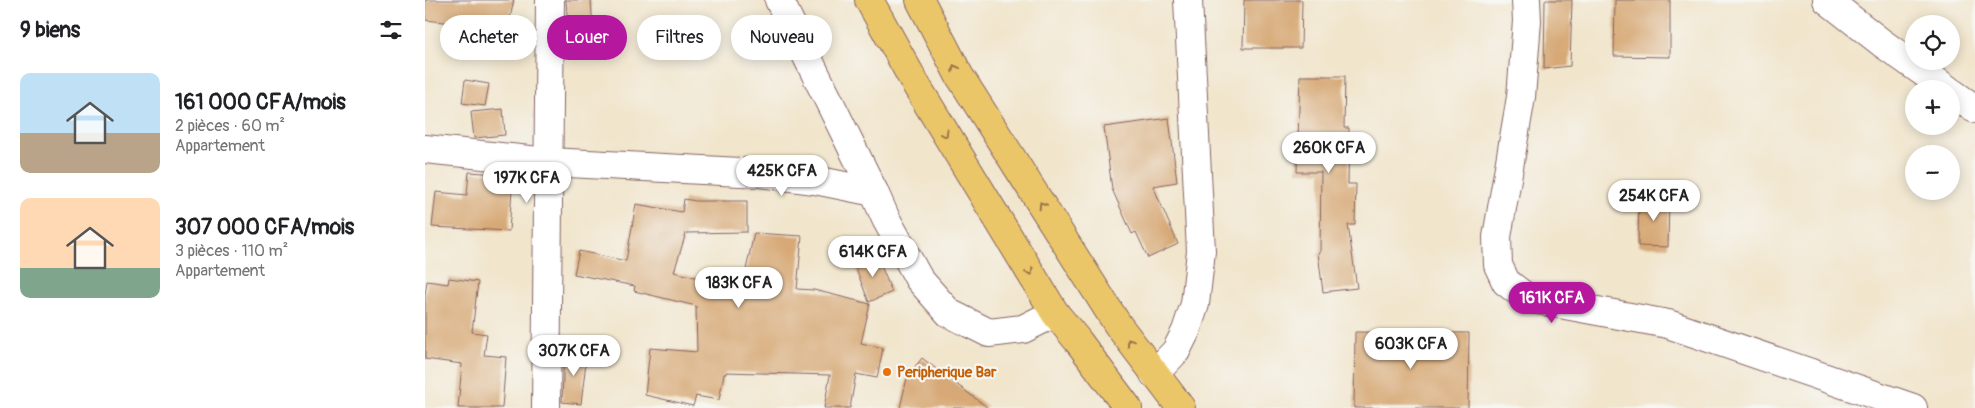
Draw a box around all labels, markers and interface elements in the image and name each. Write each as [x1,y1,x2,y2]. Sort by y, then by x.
chip: Acheter [440,15,537,60]
chip: Louer [547,15,627,60]
chip: Filtres [637,15,721,60]
chip: Nouveau [731,15,832,60]
map controls [1905,15,1960,200]
button: locate [1905,15,1960,70]
icon: filters [377,16,405,44]
text: 9 biens [20,17,80,44]
one-way arrow [951,64,961,73]
button: + [1905,80,1960,135]
text: 161 000 CFA/mois [175,89,346,116]
icon: home [60,93,120,153]
text: 2 pièces · 60 m² [175,116,285,136]
one-way arrow [939,128,949,137]
pin: 260K CFA [1277,132,1381,174]
text: Appartement [175,136,265,156]
text: 260K CFA [1293,138,1365,158]
button: − [1905,145,1960,200]
pin: 425K CFA [730,154,834,197]
text: 425K CFA [747,161,817,181]
pin: 197K CFA [475,162,579,204]
text: 197K CFA [494,168,560,188]
pin: 254K CFA [1602,180,1706,222]
text: 254K CFA [1619,186,1689,206]
one-way arrow [1038,202,1048,211]
text: 307 000 CFA/mois [175,214,354,241]
icon: home [60,218,120,278]
pin: 614K CFA [821,236,925,278]
text: 3 pièces · 110 m² [175,241,288,261]
text: 614K CFA [839,242,907,262]
text: Appartement [175,261,265,281]
pin: 183K CFA [687,266,791,309]
one-way arrow [1023,267,1033,276]
text: 183K CFA [706,273,772,293]
pin: 161K CFA [1500,282,1604,324]
text: 161K CFA [1520,288,1584,308]
pin: 603K CFA [1359,328,1463,370]
pin: 307K CFA [522,334,626,377]
text: 603K CFA [1375,334,1447,354]
one-way arrow [1127,338,1136,348]
text: 307K CFA [538,341,610,361]
place label: Peripherique Bar [897,363,997,382]
marker: Peripherique Bar [881,366,893,378]

